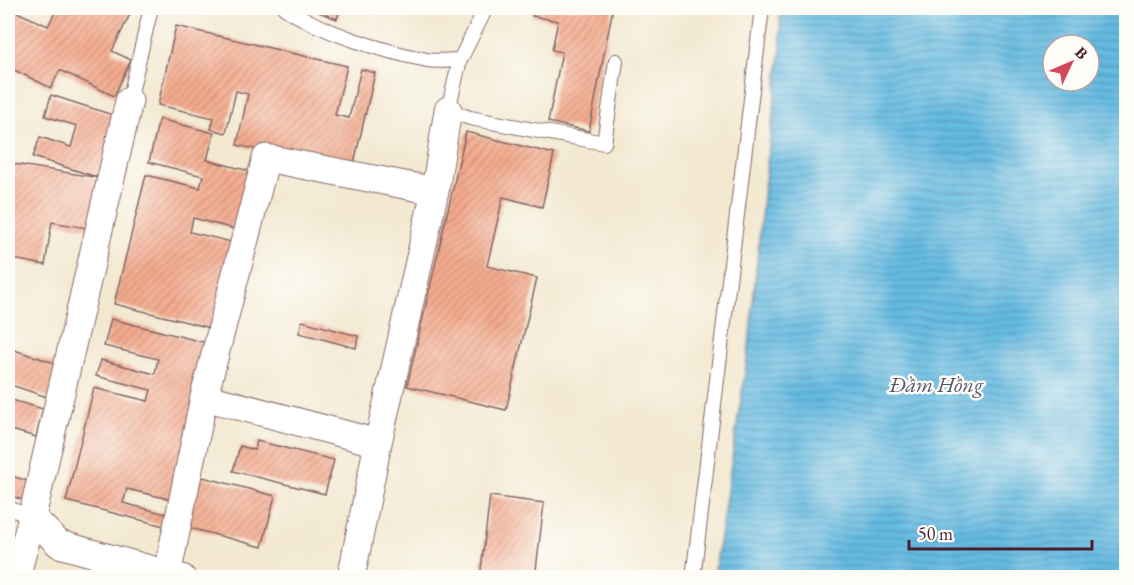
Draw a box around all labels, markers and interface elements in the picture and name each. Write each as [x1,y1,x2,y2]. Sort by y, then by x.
north arrow [1041,33,1101,93]
text: B [1070,42,1092,64]
water label: Đầm Hồng [888,370,984,399]
scale bar [909,513,1092,551]
text: 50 m [918,522,953,545]

